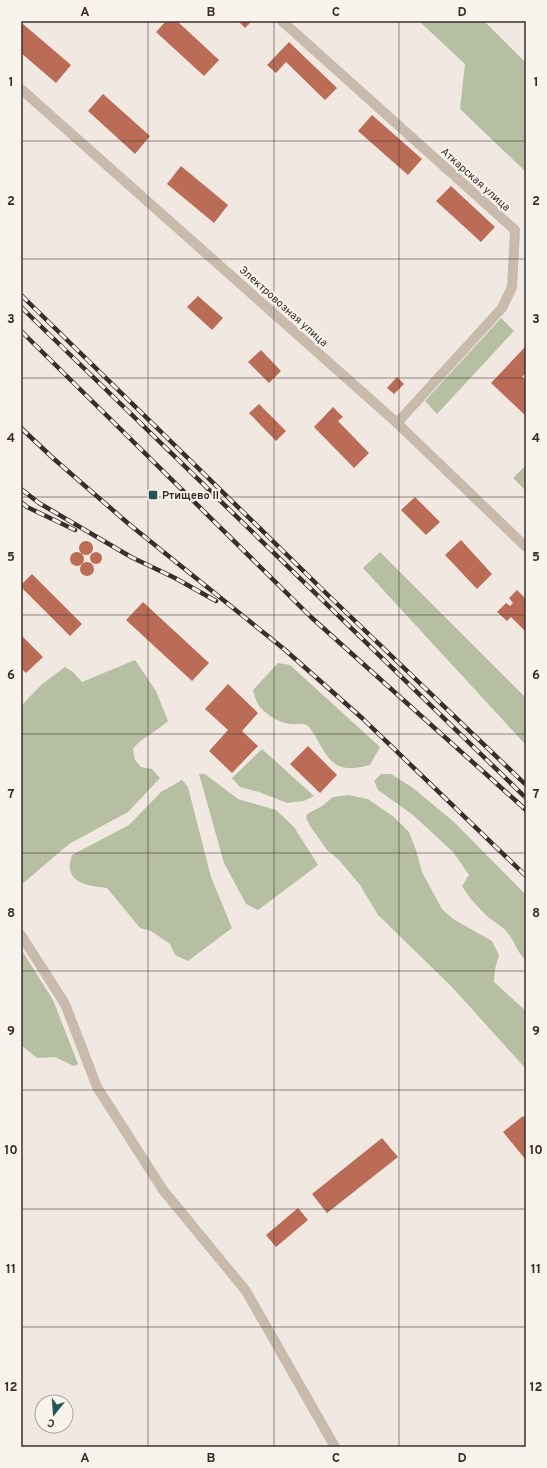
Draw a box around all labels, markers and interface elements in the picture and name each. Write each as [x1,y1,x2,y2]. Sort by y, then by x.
text: A [80,5,90,21]
text: B [207,5,216,21]
text: C [332,5,340,21]
text: D [457,5,467,21]
text: 1 [8,75,14,91]
text: 1 [533,75,539,91]
street label: Аткарская улица [438,145,513,215]
text: 2 [7,194,15,210]
text: 2 [532,194,540,210]
street label: Электровозная улица [236,263,331,350]
text: 3 [7,312,15,328]
text: 3 [532,312,540,328]
text: 4 [7,431,15,447]
text: 4 [532,431,540,447]
marker: Ртищево II [147,489,159,501]
place label: Ртищево II [162,489,219,503]
text: 5 [7,550,15,566]
text: 5 [532,550,540,566]
text: 6 [7,668,15,684]
text: 6 [532,668,540,684]
text: 7 [8,787,15,803]
text: 7 [533,787,540,803]
text: 8 [7,906,15,922]
text: 8 [532,906,540,922]
text: 9 [7,1024,15,1040]
text: 9 [532,1024,540,1040]
text: 10 [4,1143,18,1159]
text: 10 [529,1143,543,1159]
text: 11 [6,1262,16,1278]
text: 11 [531,1262,541,1278]
text: 12 [4,1380,18,1396]
text: 12 [529,1380,543,1396]
north arrow [34,1394,74,1434]
text: С [46,1415,57,1430]
text: A [80,1451,90,1467]
text: B [207,1451,216,1467]
text: C [332,1451,340,1467]
text: D [457,1451,467,1467]

